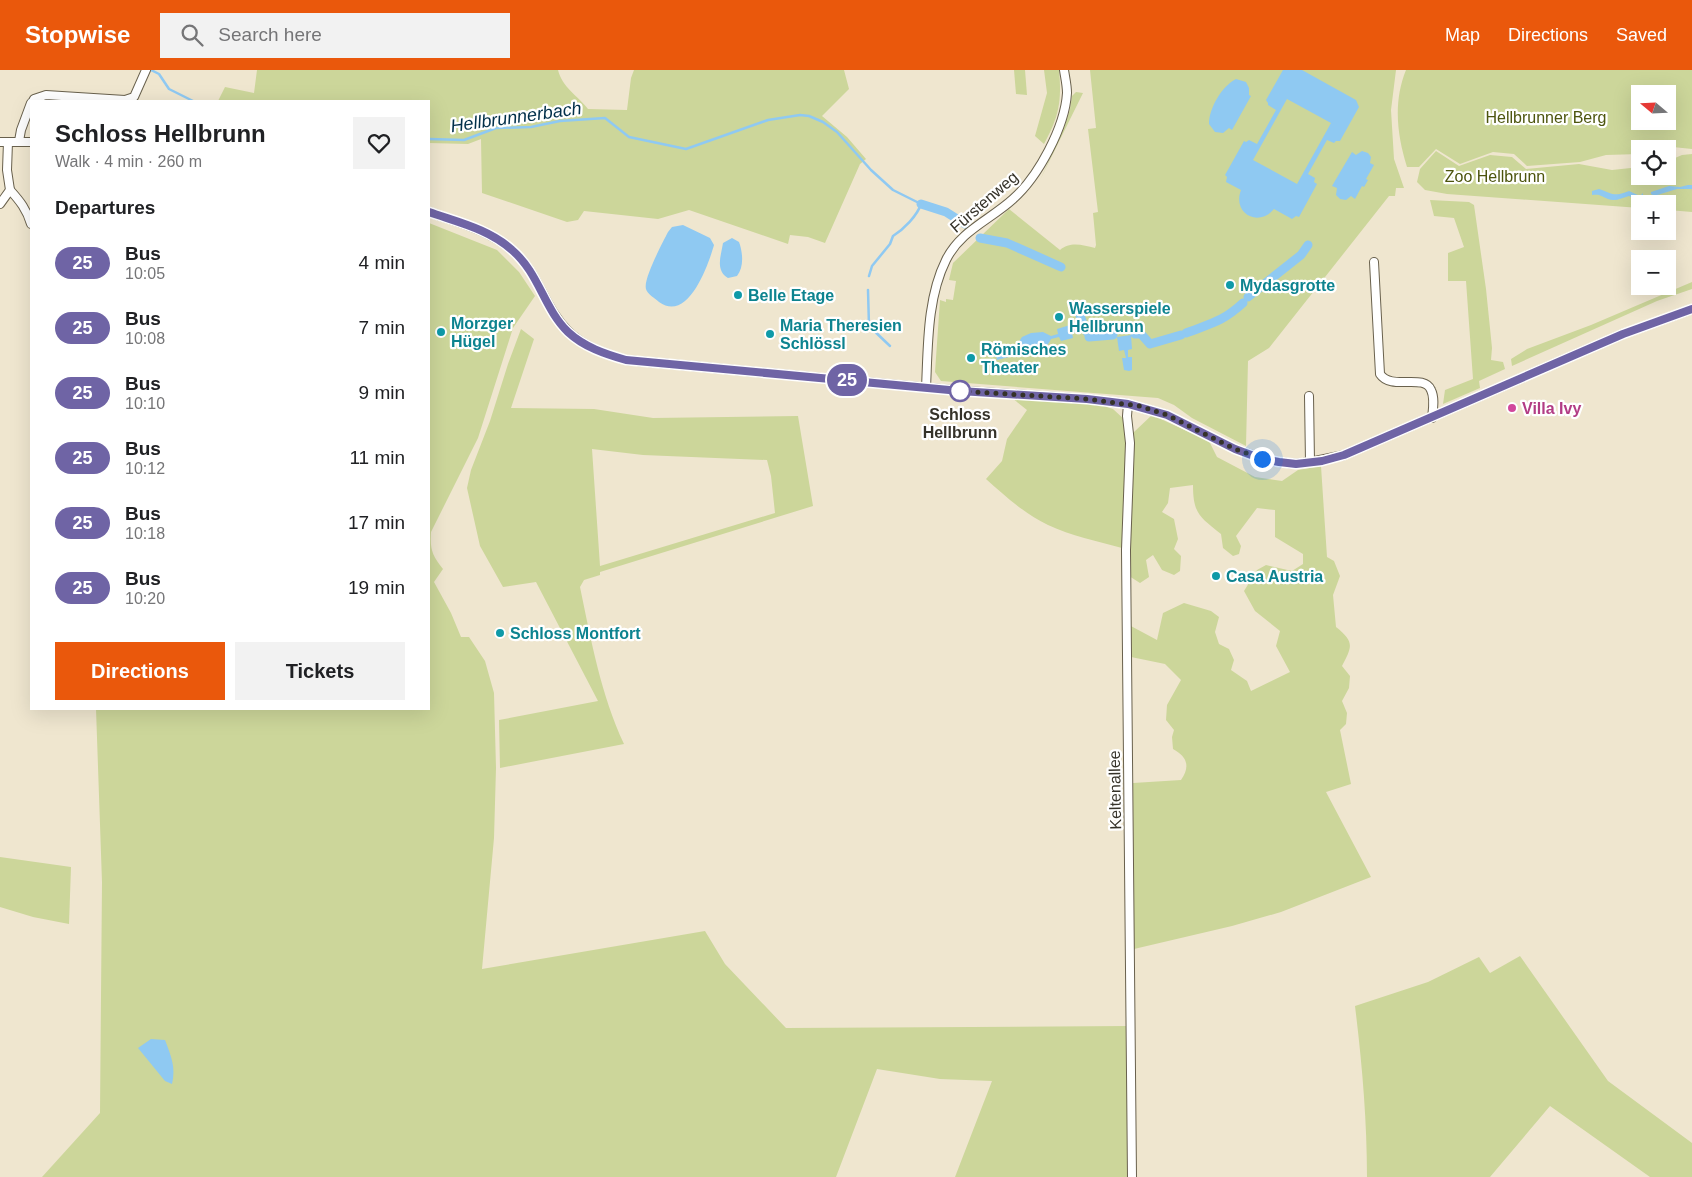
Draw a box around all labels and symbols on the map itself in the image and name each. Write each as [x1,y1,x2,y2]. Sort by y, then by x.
north arrow [1631,85,1676,130]
water label: Hellbrunnerbach [449,98,583,136]
park label: Hellbrunner Berg [1486,109,1606,126]
street label: Fürstenweg [947,168,1021,236]
park label: Zoo Hellbrunn [1445,168,1545,185]
place label: Mydasgrotte [1240,277,1335,294]
marker: Mydasgrotte [1224,279,1236,291]
place label: Belle Etage [748,287,834,304]
marker: Belle Etage [732,289,744,301]
place label: Wasserspiele Hellbrunn [1069,300,1171,335]
marker: Wasserspiele Hellbrunn [1053,311,1065,323]
place label: Morzger Hügel [451,315,513,350]
place label: Maria Theresien Schlössl [780,317,902,352]
marker: Morzger Hügel [435,326,447,338]
marker: Maria Theresien Schlössl [764,328,776,340]
place label: Römisches Theater [981,341,1066,376]
marker: Römisches Theater [965,352,977,364]
line badge: 25 [824,364,870,396]
marker: Schloss Hellbrunn [949,380,971,402]
place label: Villa Ivy [1522,400,1581,417]
marker: Villa Ivy [1506,402,1518,414]
place label: Schloss Hellbrunn [923,406,997,441]
your location [1250,447,1275,472]
place label: Casa Austria [1226,568,1323,585]
marker: Casa Austria [1210,570,1222,582]
place label: Schloss Montfort [510,625,641,642]
marker: Schloss Montfort [494,627,506,639]
street label: Keltenallee [1106,750,1124,830]

